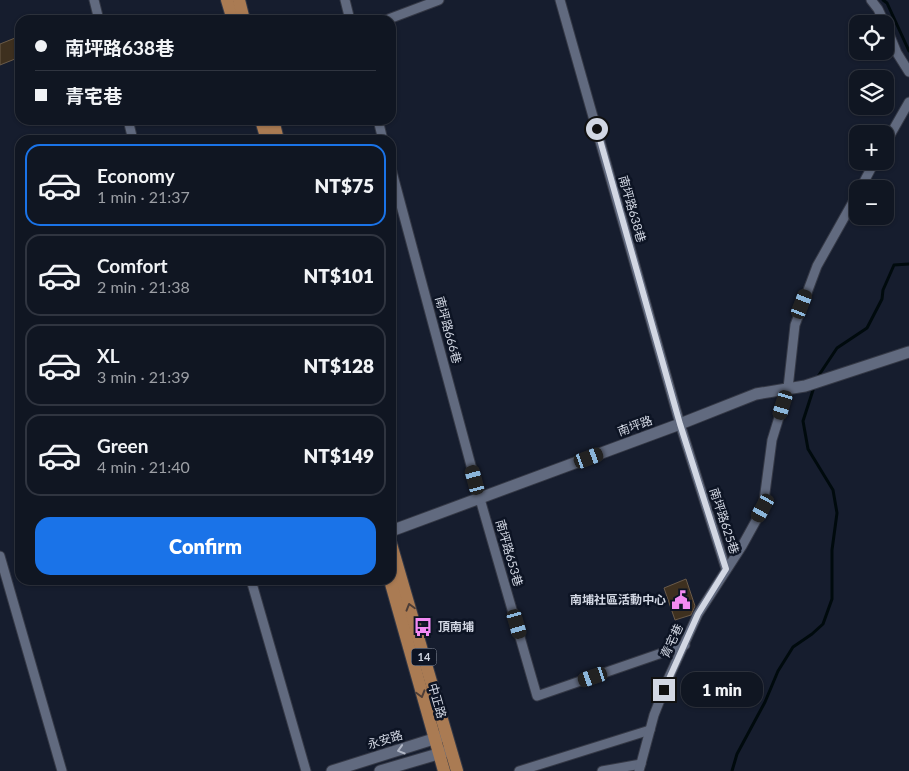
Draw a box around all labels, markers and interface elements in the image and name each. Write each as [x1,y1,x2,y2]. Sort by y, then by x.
map controls [849,15,894,225]
button: locate [849,15,894,60]
text: 南坪路638巷 [65,36,174,59]
button: layers [849,70,894,115]
text: 青宅巷 [65,84,122,107]
route start [586,118,608,140]
button: + [849,125,894,170]
icon: car [37,163,82,208]
text: Economy [97,164,175,187]
text: NT$75 [315,174,374,197]
street label: 南坪路638巷 [616,174,649,244]
button: − [849,180,894,225]
text: 1 min · 21:37 [97,187,190,206]
icon: car [37,253,82,298]
text: Comfort [97,254,168,277]
text: NT$101 [304,264,374,287]
text: 2 min · 21:38 [97,277,190,296]
car [789,287,814,321]
street label: 南坪路666巷 [432,295,465,365]
icon: car [37,343,82,388]
text: XL [97,344,120,367]
text: NT$128 [304,354,374,377]
text: 3 min · 21:39 [97,367,190,386]
car [771,388,794,422]
street label: 南坪路 [615,412,654,439]
icon: car [37,433,82,478]
text: Green [97,434,148,457]
text: NT$149 [304,444,374,467]
car [572,446,605,470]
text: 4 min · 21:40 [97,457,190,476]
car [463,464,486,496]
street label: 南坪路625巷 [707,486,742,556]
car [749,491,776,525]
button: Confirm [35,517,376,575]
street label: 南坪路653巷 [493,518,526,588]
public building icon: 南埔社區活動中心 [670,589,692,611]
place label: 南埔社區活動中心 [570,592,666,607]
one-way arrow [405,603,415,611]
car [505,608,528,640]
bus stop icon: 頂南埔 [412,616,434,638]
place label: 頂南埔 [438,619,474,634]
street label: 青宅巷 [657,621,686,660]
road number: 14 [412,649,436,666]
car [576,665,609,689]
callout: 1 min [682,672,764,708]
route end [653,679,675,701]
text: 1 min [702,680,742,699]
street label: 中正路 [425,681,450,720]
one-way arrow [416,690,426,698]
street label: 永安路 [365,727,404,752]
one-way arrow [397,744,405,754]

